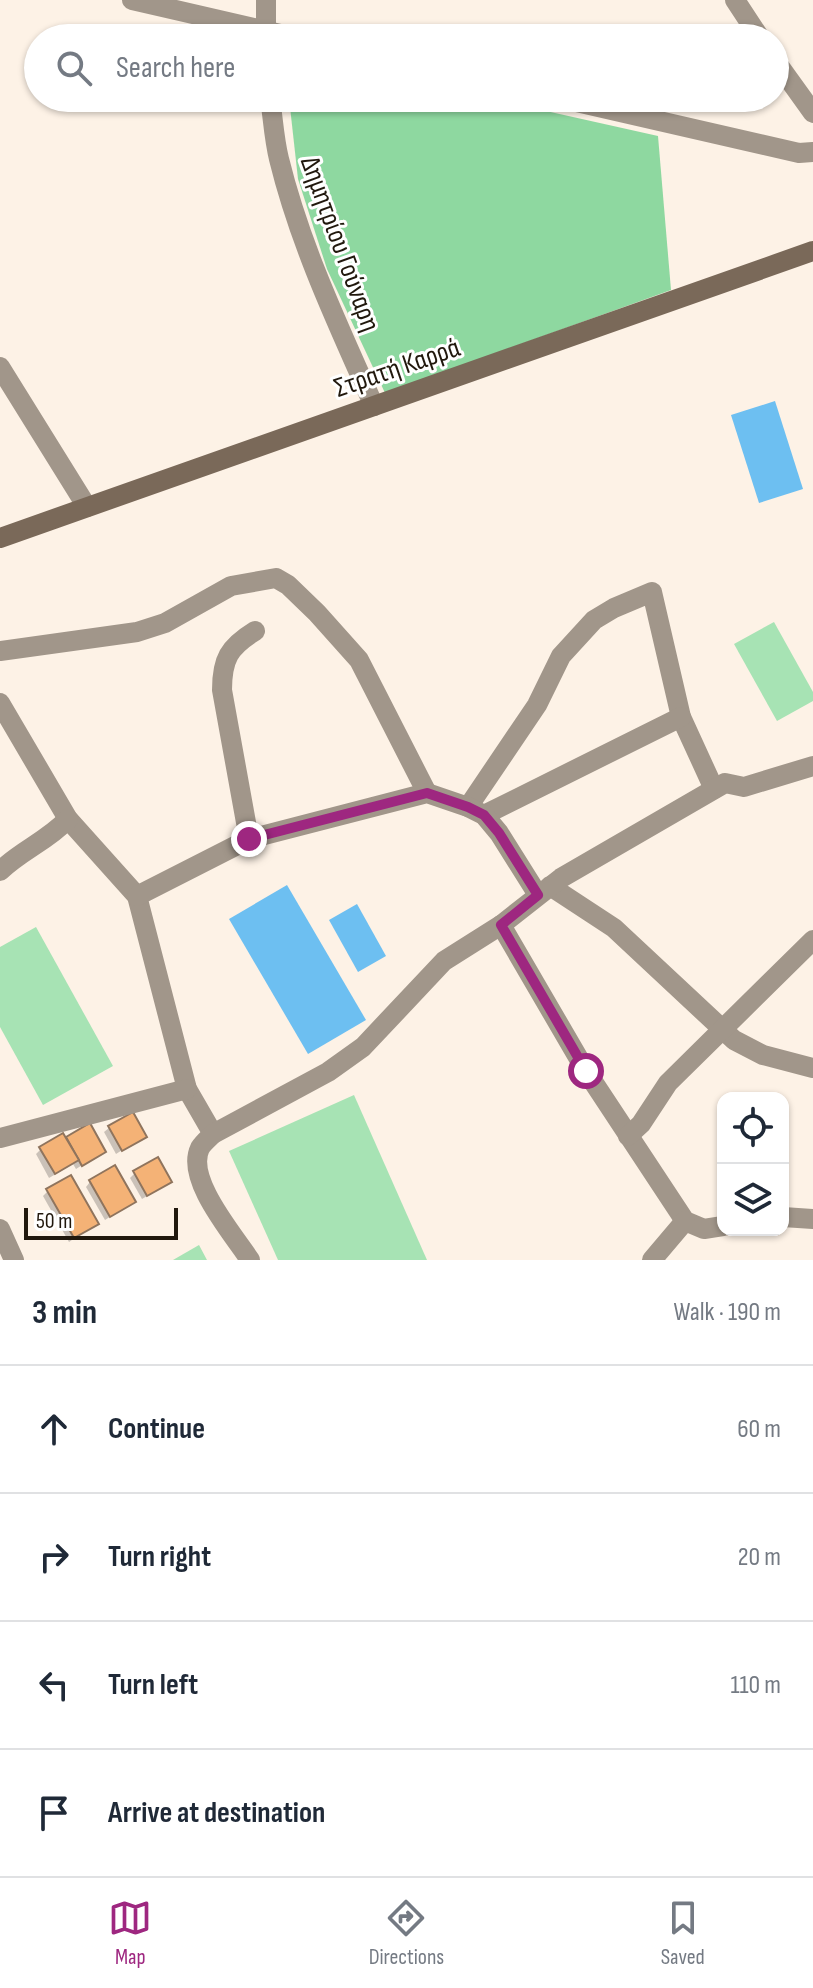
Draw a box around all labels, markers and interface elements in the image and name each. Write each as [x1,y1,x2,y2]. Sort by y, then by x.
search box [24,24,789,112]
icon: search [52,46,96,90]
text: Search here [116,50,235,86]
street label: Δημητρίου Γούναρη [293,152,387,336]
street label: Στρατή Καρρά [330,331,464,405]
route end [231,821,267,857]
route start [568,1053,604,1089]
map controls [717,1092,789,1236]
button: locate [717,1092,789,1164]
button: layers [717,1164,789,1236]
scale bar [24,1204,178,1240]
text: 50 m [36,1208,72,1235]
text: 3 min [32,1292,97,1333]
text: Walk · 190 m [674,1297,781,1328]
icon: ahead [32,1407,76,1451]
text: Continue [108,1411,205,1447]
text: 60 m [737,1414,781,1445]
icon: right [32,1535,76,1579]
text: Turn right [108,1539,211,1575]
text: 20 m [738,1542,781,1573]
icon: left [32,1663,76,1707]
text: Turn left [108,1667,198,1703]
text: 110 m [730,1670,781,1701]
icon: arrive [32,1791,76,1835]
text: Arrive at destination [108,1795,325,1831]
tab: Map [108,1896,152,1971]
tab: Directions [369,1896,444,1971]
tab: Saved [661,1896,705,1971]

